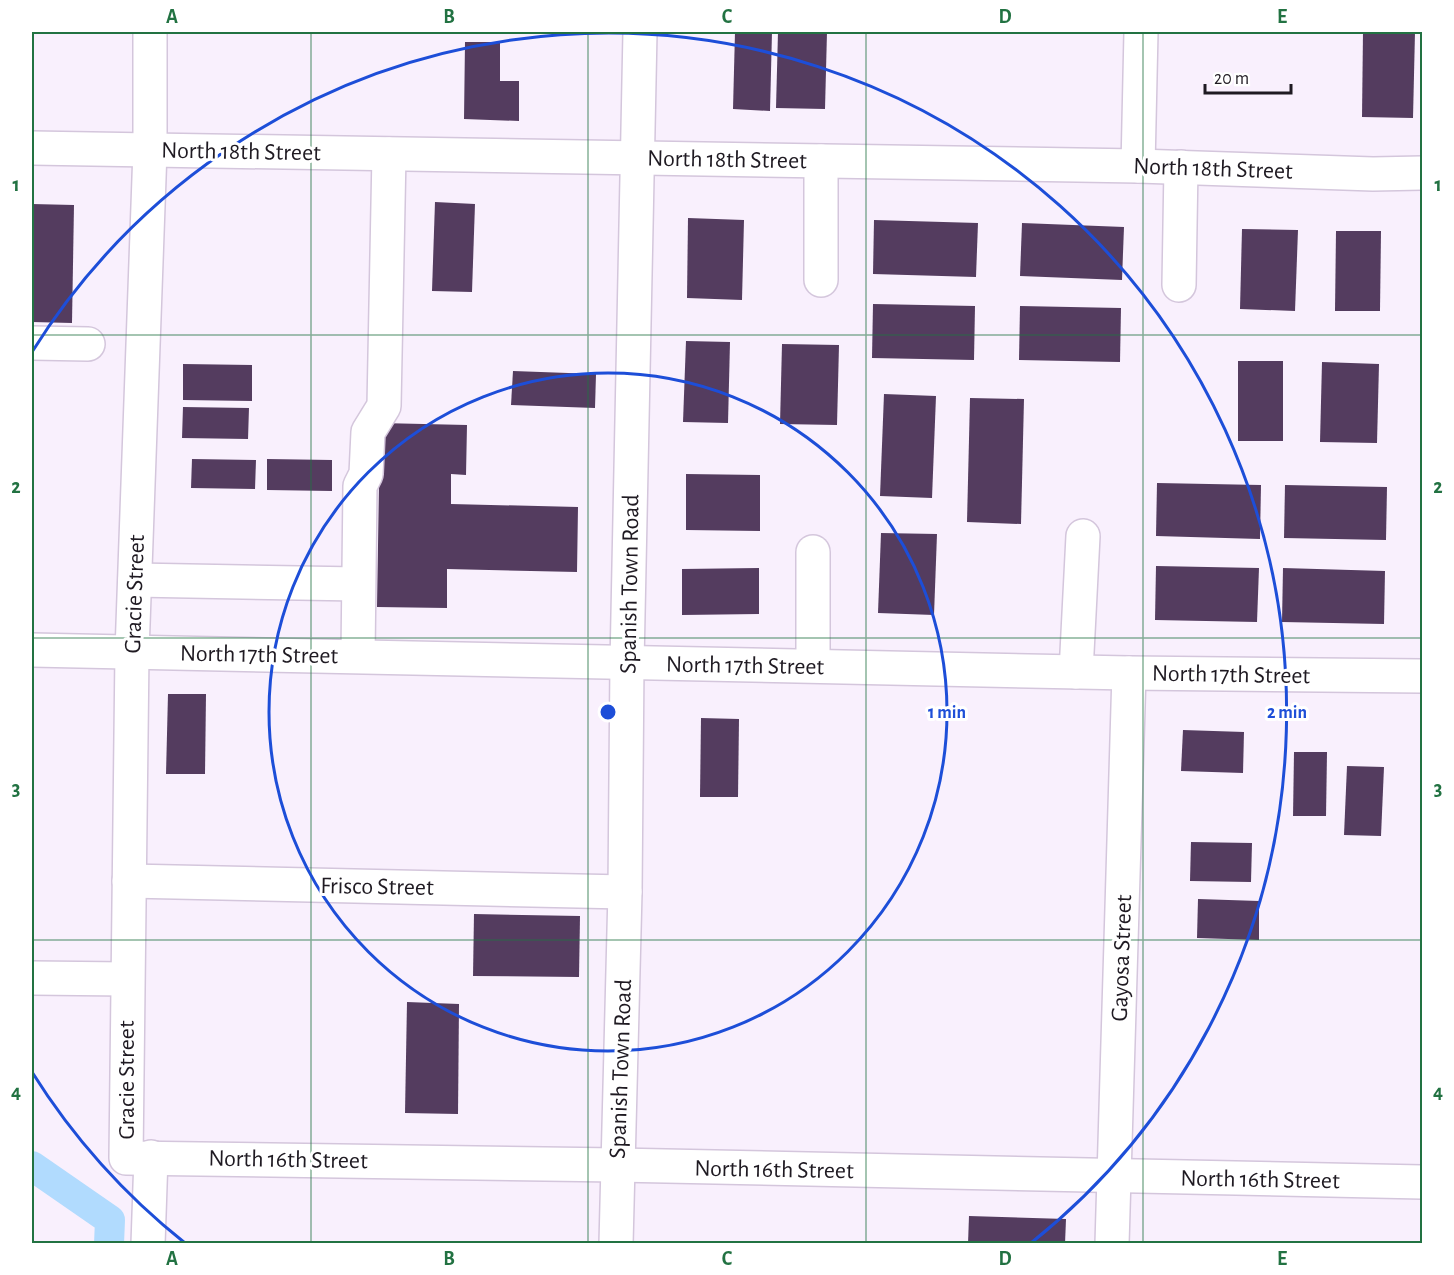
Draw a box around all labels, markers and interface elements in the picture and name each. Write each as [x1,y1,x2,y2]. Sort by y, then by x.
text: A [166,7,178,27]
text: B [443,7,455,27]
text: C [722,7,733,27]
text: D [998,7,1012,27]
text: E [1277,7,1287,27]
scale bar [1205,57,1290,95]
text: 20 m [1214,70,1249,88]
street label: North 18th Street [161,139,321,165]
street label: North 18th Street [647,147,807,173]
street label: North 18th Street [1133,154,1293,184]
text: 1 [12,175,20,195]
text: 1 [1434,175,1442,195]
text: 2 [11,477,21,497]
text: 2 [1433,477,1443,497]
street label: Spanish Town Road [616,494,644,674]
street label: Gracie Street [121,534,149,654]
street label: North 17th Street [180,642,339,668]
street label: North 17th Street [666,653,825,679]
street label: North 17th Street [1152,662,1311,688]
centre of rings [598,702,618,722]
text: 1 min [928,704,966,722]
text: 2 min [1267,704,1307,722]
text: 3 [12,779,20,799]
text: 3 [1434,779,1442,799]
street label: Frisco Street [320,874,434,900]
street label: Gayosa Street [1108,894,1136,1022]
street label: Spanish Town Road [606,979,636,1159]
street label: Gracie Street [115,1020,139,1140]
text: 4 [11,1082,21,1102]
text: 4 [1433,1082,1443,1102]
street label: North 16th Street [208,1147,368,1173]
street label: North 16th Street [694,1157,854,1183]
street label: North 16th Street [1180,1167,1340,1193]
text: A [166,1249,178,1269]
text: B [443,1249,455,1269]
text: C [722,1249,733,1269]
text: D [998,1249,1012,1269]
text: E [1277,1249,1287,1269]

